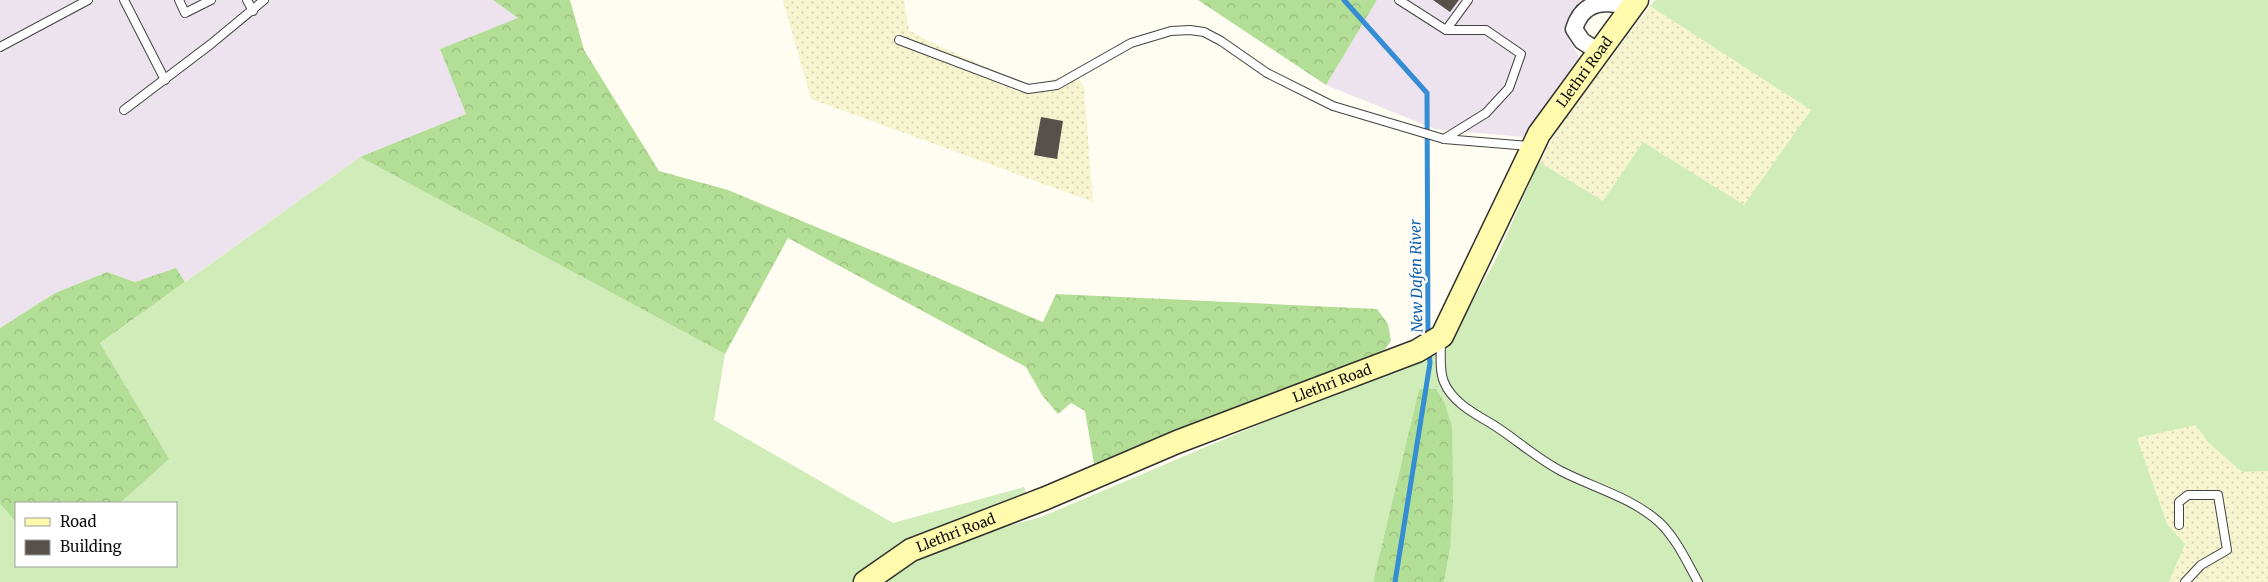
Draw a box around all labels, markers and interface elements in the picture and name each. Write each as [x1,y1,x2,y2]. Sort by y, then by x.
street label: Llethri Road [1553,33,1617,111]
water label: New Dafen River [1405,218,1426,333]
street label: Llethri Road [1290,360,1375,406]
legend [15,502,178,567]
street label: Llethri Road [914,509,998,556]
text: Road [60,512,96,531]
text: Building [60,537,122,556]

